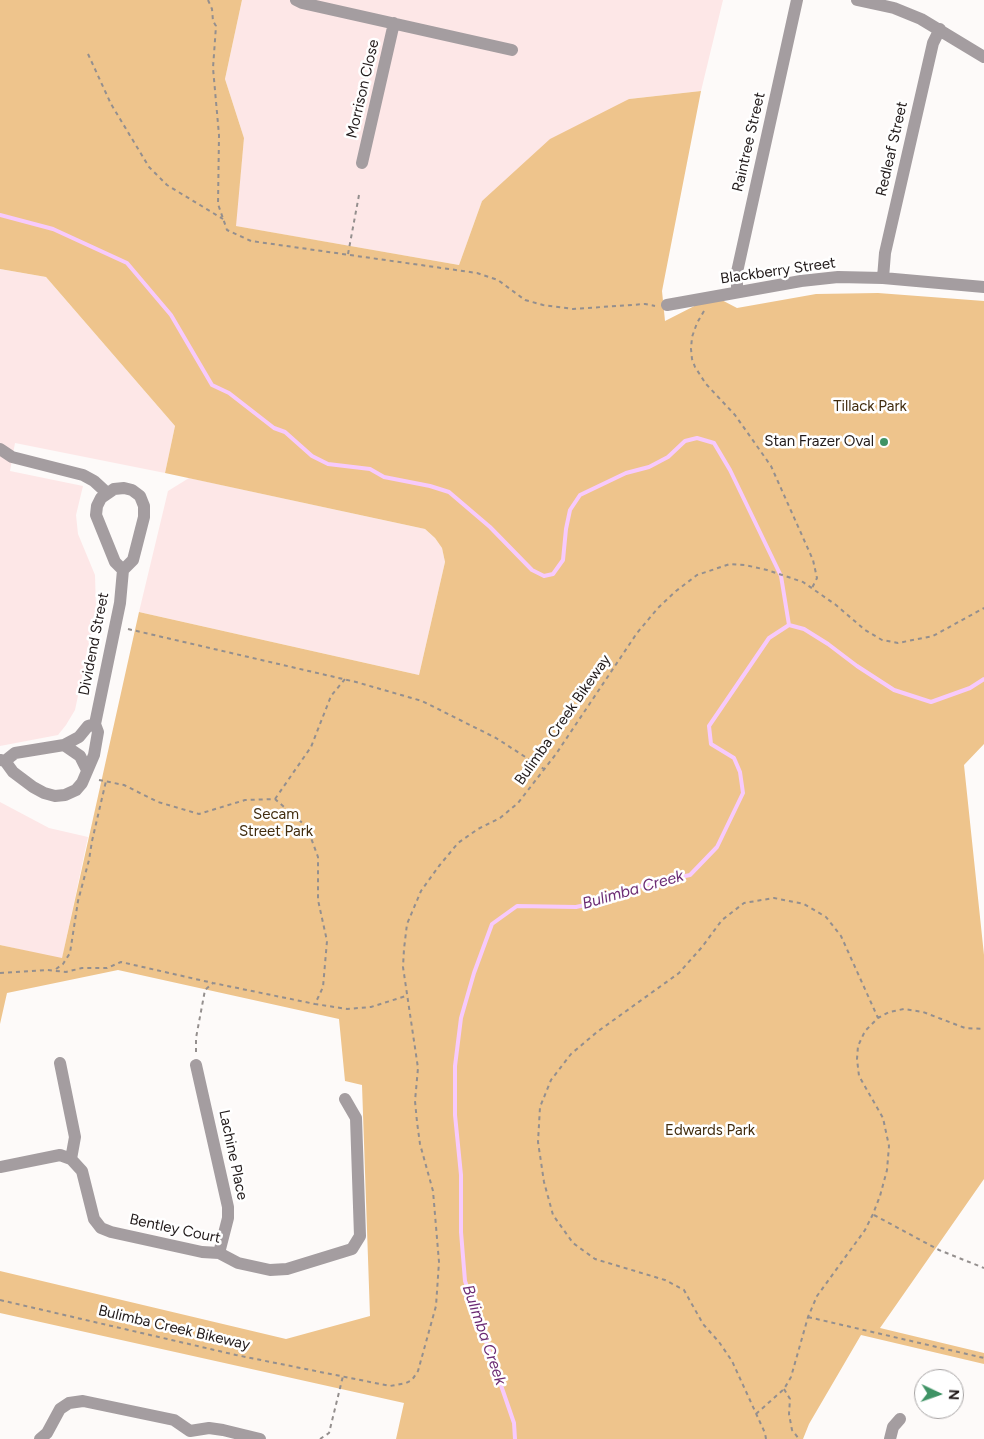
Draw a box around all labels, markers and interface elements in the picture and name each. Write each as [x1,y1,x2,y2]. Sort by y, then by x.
street label: Morrison Close [343,38,383,140]
street label: Raintree Street [729,90,769,194]
street label: Redleaf Street [872,100,912,198]
street label: Blackberry Street [719,254,837,288]
park label: Tillack Park [833,398,907,416]
place label: Stan Frazer Oval [764,433,874,451]
marker: Stan Frazer Oval [878,436,890,448]
street label: Dividend Street [75,591,113,697]
street label: Bulimba Creek Bikeway [511,651,615,789]
park label: Secam Street Park [239,806,313,841]
water label: Bulimba Creek [580,866,686,914]
street label: Lachine Place [215,1108,251,1202]
park label: Edwards Park [665,1122,755,1140]
street label: Bentley Court [128,1211,222,1247]
water label: Bulimba Creek [458,1282,510,1388]
street label: Bulimba Creek Bikeway [96,1302,252,1354]
north arrow [914,1369,964,1419]
text: N [945,1389,962,1401]

